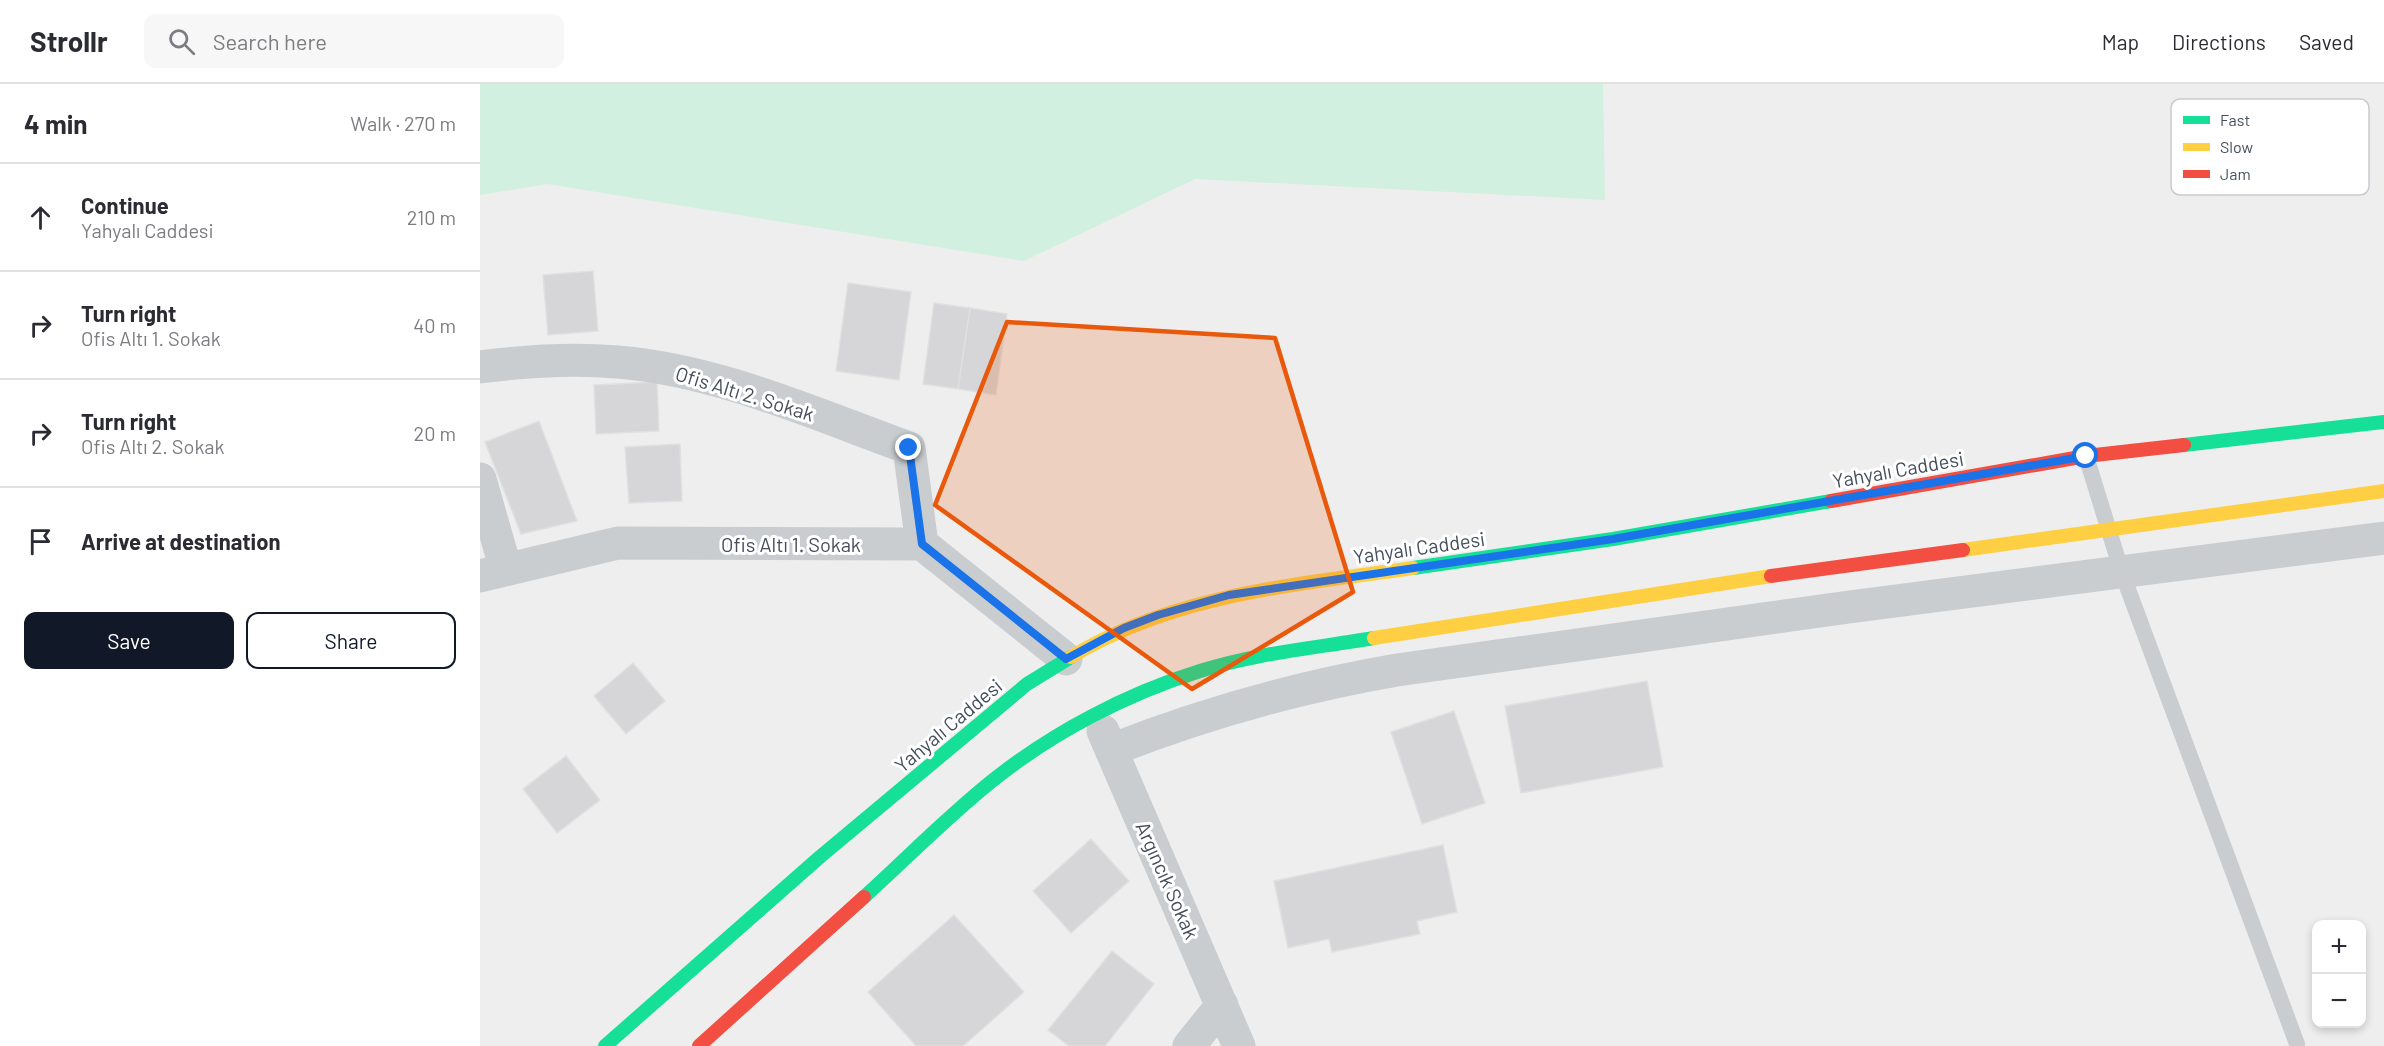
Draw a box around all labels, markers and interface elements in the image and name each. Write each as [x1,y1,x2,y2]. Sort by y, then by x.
search box [144,14,564,68]
text: Strollr [30,24,108,58]
icon: search [165,25,198,58]
text: Search here [213,28,327,54]
text: Map [2102,29,2139,54]
text: Directions [2172,29,2266,54]
text: Saved [2299,29,2354,54]
legend [2171,99,2369,195]
text: 4 min [24,108,88,139]
text: Fast [2220,110,2250,129]
text: Walk · 270 m [350,111,456,135]
text: Slow [2220,137,2253,156]
text: Jam [2220,164,2251,183]
text: Continue [81,192,169,218]
icon: ahead [24,201,57,234]
text: 210 m [407,205,456,229]
text: Yahyalı Caddesi [81,218,214,242]
text: Turn right [81,300,176,326]
icon: right [24,309,57,342]
text: 40 m [413,313,456,337]
text: Ofis Altı 1. Sokak [81,326,221,350]
street label: Ofis Altı 2. Sokak [673,361,817,425]
text: Turn right [81,408,176,434]
icon: right [24,417,57,450]
text: 20 m [413,421,456,445]
text: Ofis Altı 2. Sokak [81,434,225,458]
route end [895,434,921,460]
route start [2072,442,2098,468]
street label: Yahyalı Caddesi [1831,446,1965,492]
icon: arrive [24,525,57,558]
street label: Yahyalı Caddesi [1352,526,1486,568]
text: Arrive at destination [81,528,280,554]
street label: Ofis Altı 1. Sokak [721,532,861,556]
button: Save [24,612,234,669]
button: Share [246,612,456,669]
street label: Yahyalı Caddesi [890,673,1006,777]
street label: Argıncık Sokak [1131,818,1205,942]
map controls [2312,920,2366,1028]
button: + [2312,920,2366,974]
button: − [2312,974,2366,1028]

